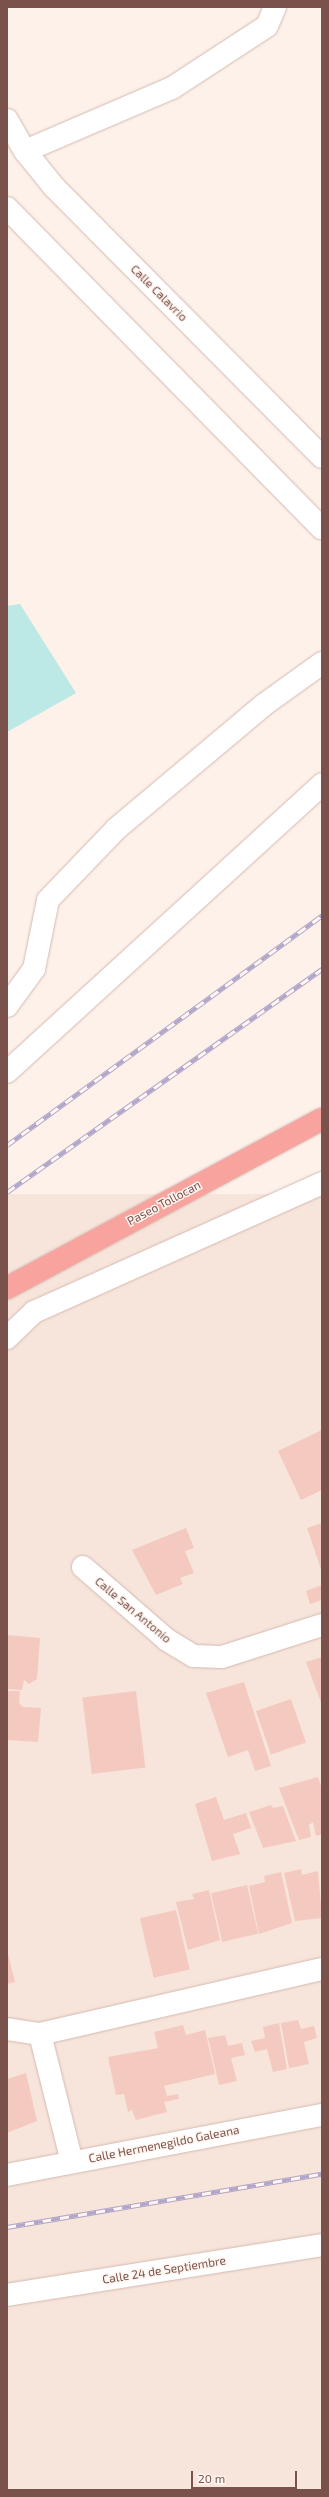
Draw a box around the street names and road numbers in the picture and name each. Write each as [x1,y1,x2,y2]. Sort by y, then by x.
street label: Calle Calavrio [128,262,190,324]
street label: Paseo Tollocan [125,1178,203,1228]
street label: Calle San Antonio [92,1574,174,1646]
street label: Calle Hermenegildo Galeana [87,2122,241,2166]
street label: Calle 24 de Septiembre [101,2253,227,2287]

